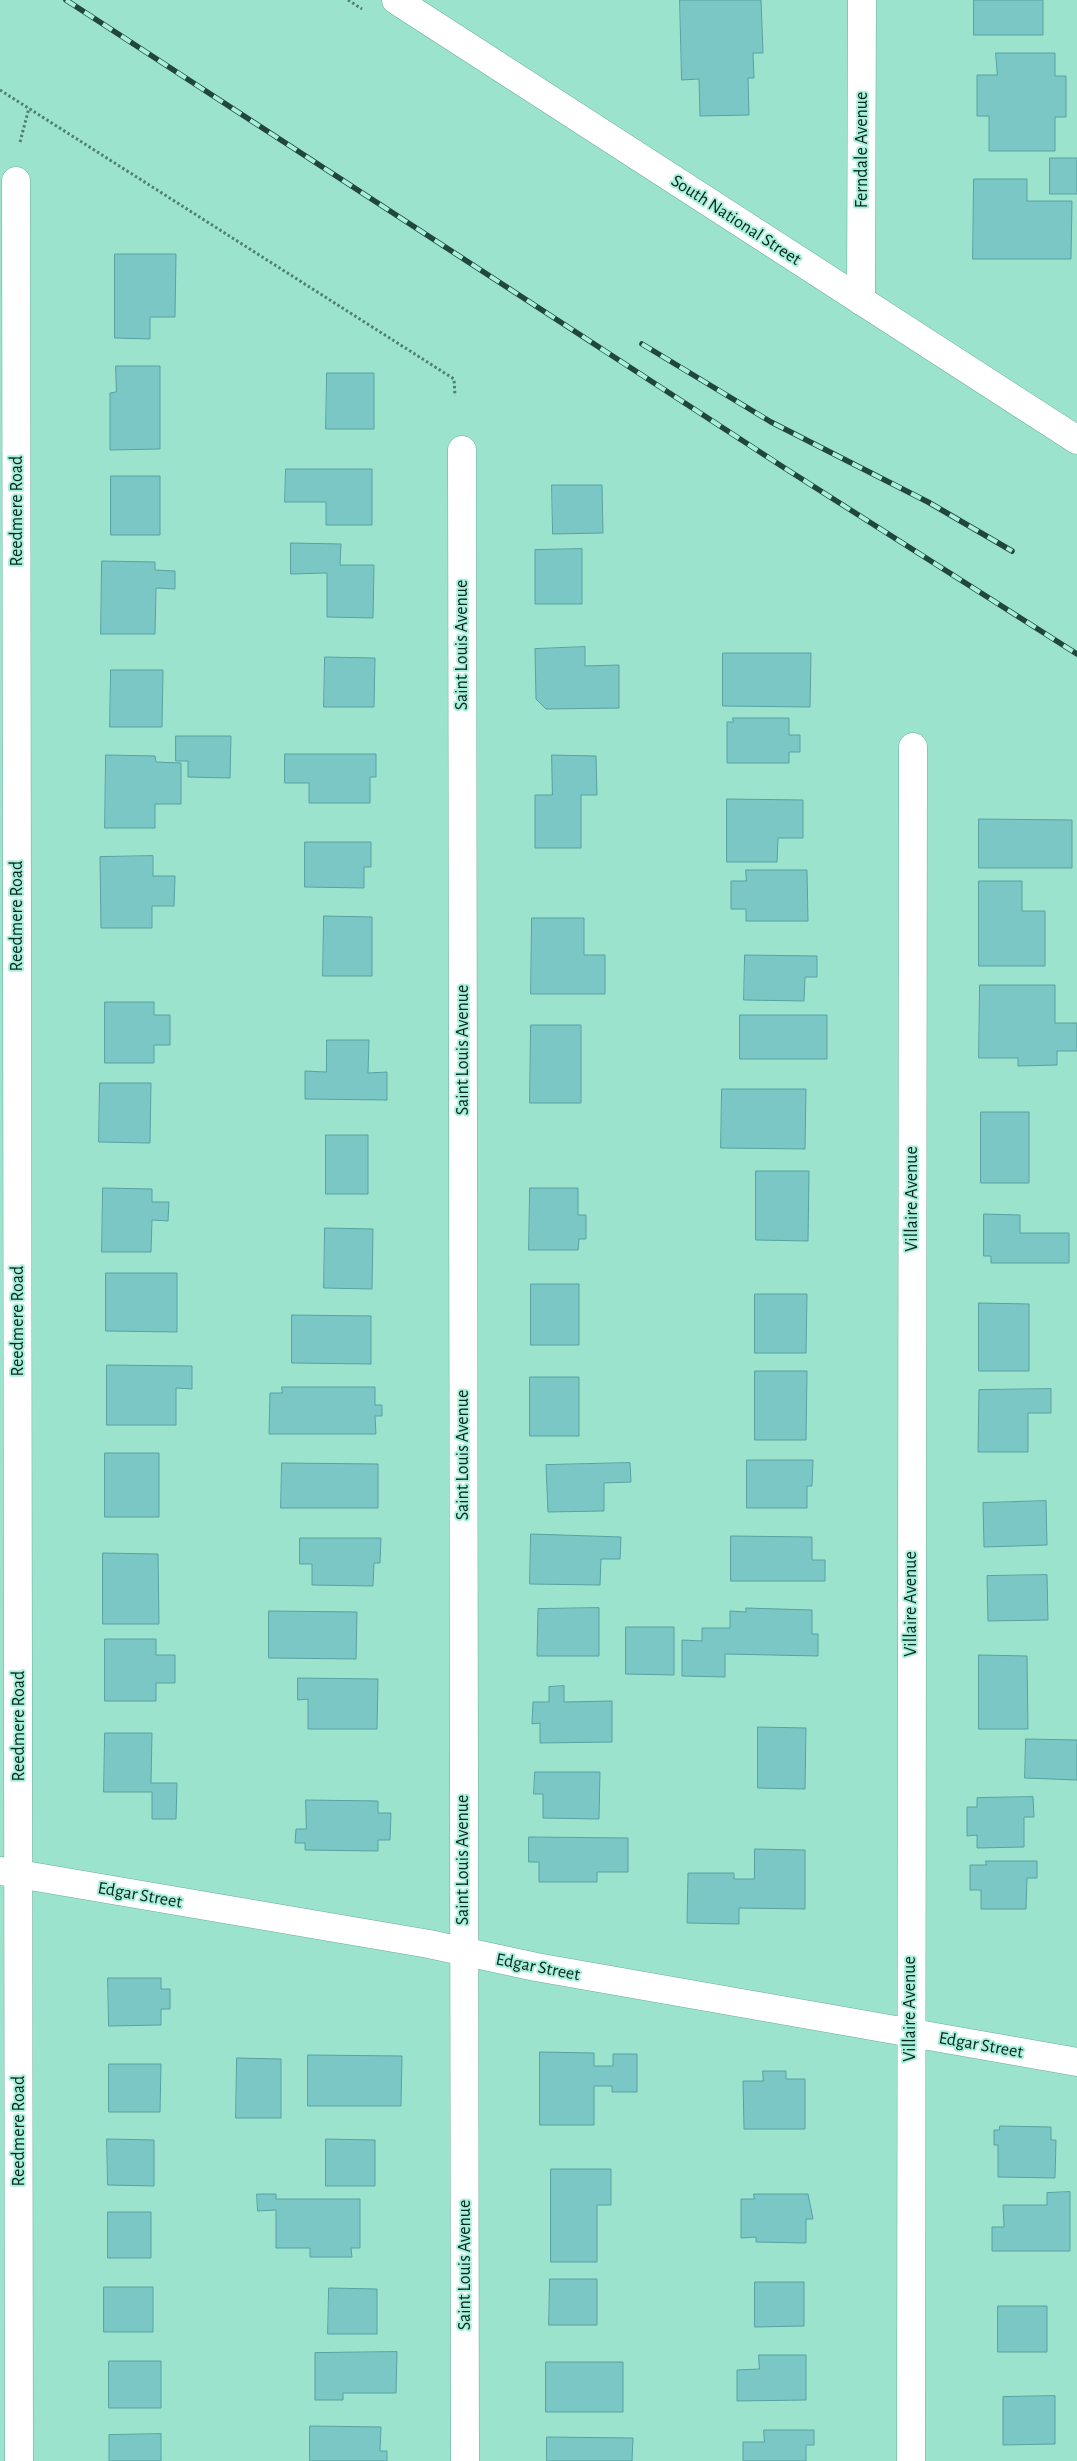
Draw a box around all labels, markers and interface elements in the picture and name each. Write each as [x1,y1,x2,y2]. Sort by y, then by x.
street label: Ferndale Avenue [851,92,873,208]
street label: South National Street [667,170,805,270]
street label: Reedmere Road [6,456,28,566]
street label: Saint Louis Avenue [451,580,473,710]
street label: Reedmere Road [6,861,28,971]
street label: Saint Louis Avenue [452,985,474,1115]
street label: Villaire Avenue [901,1146,923,1252]
street label: Reedmere Road [7,1266,29,1376]
street label: Saint Louis Avenue [452,1390,474,1520]
street label: Villaire Avenue [900,1551,922,1657]
street label: Reedmere Road [8,1671,30,1781]
street label: Saint Louis Avenue [452,1795,474,1925]
street label: Edgar Street [96,1877,184,1913]
street label: Edgar Street [494,1948,582,1986]
street label: Villaire Avenue [899,1956,921,2062]
street label: Edgar Street [937,2027,1025,2063]
street label: Reedmere Road [8,2076,30,2186]
street label: Saint Louis Avenue [454,2200,476,2330]

